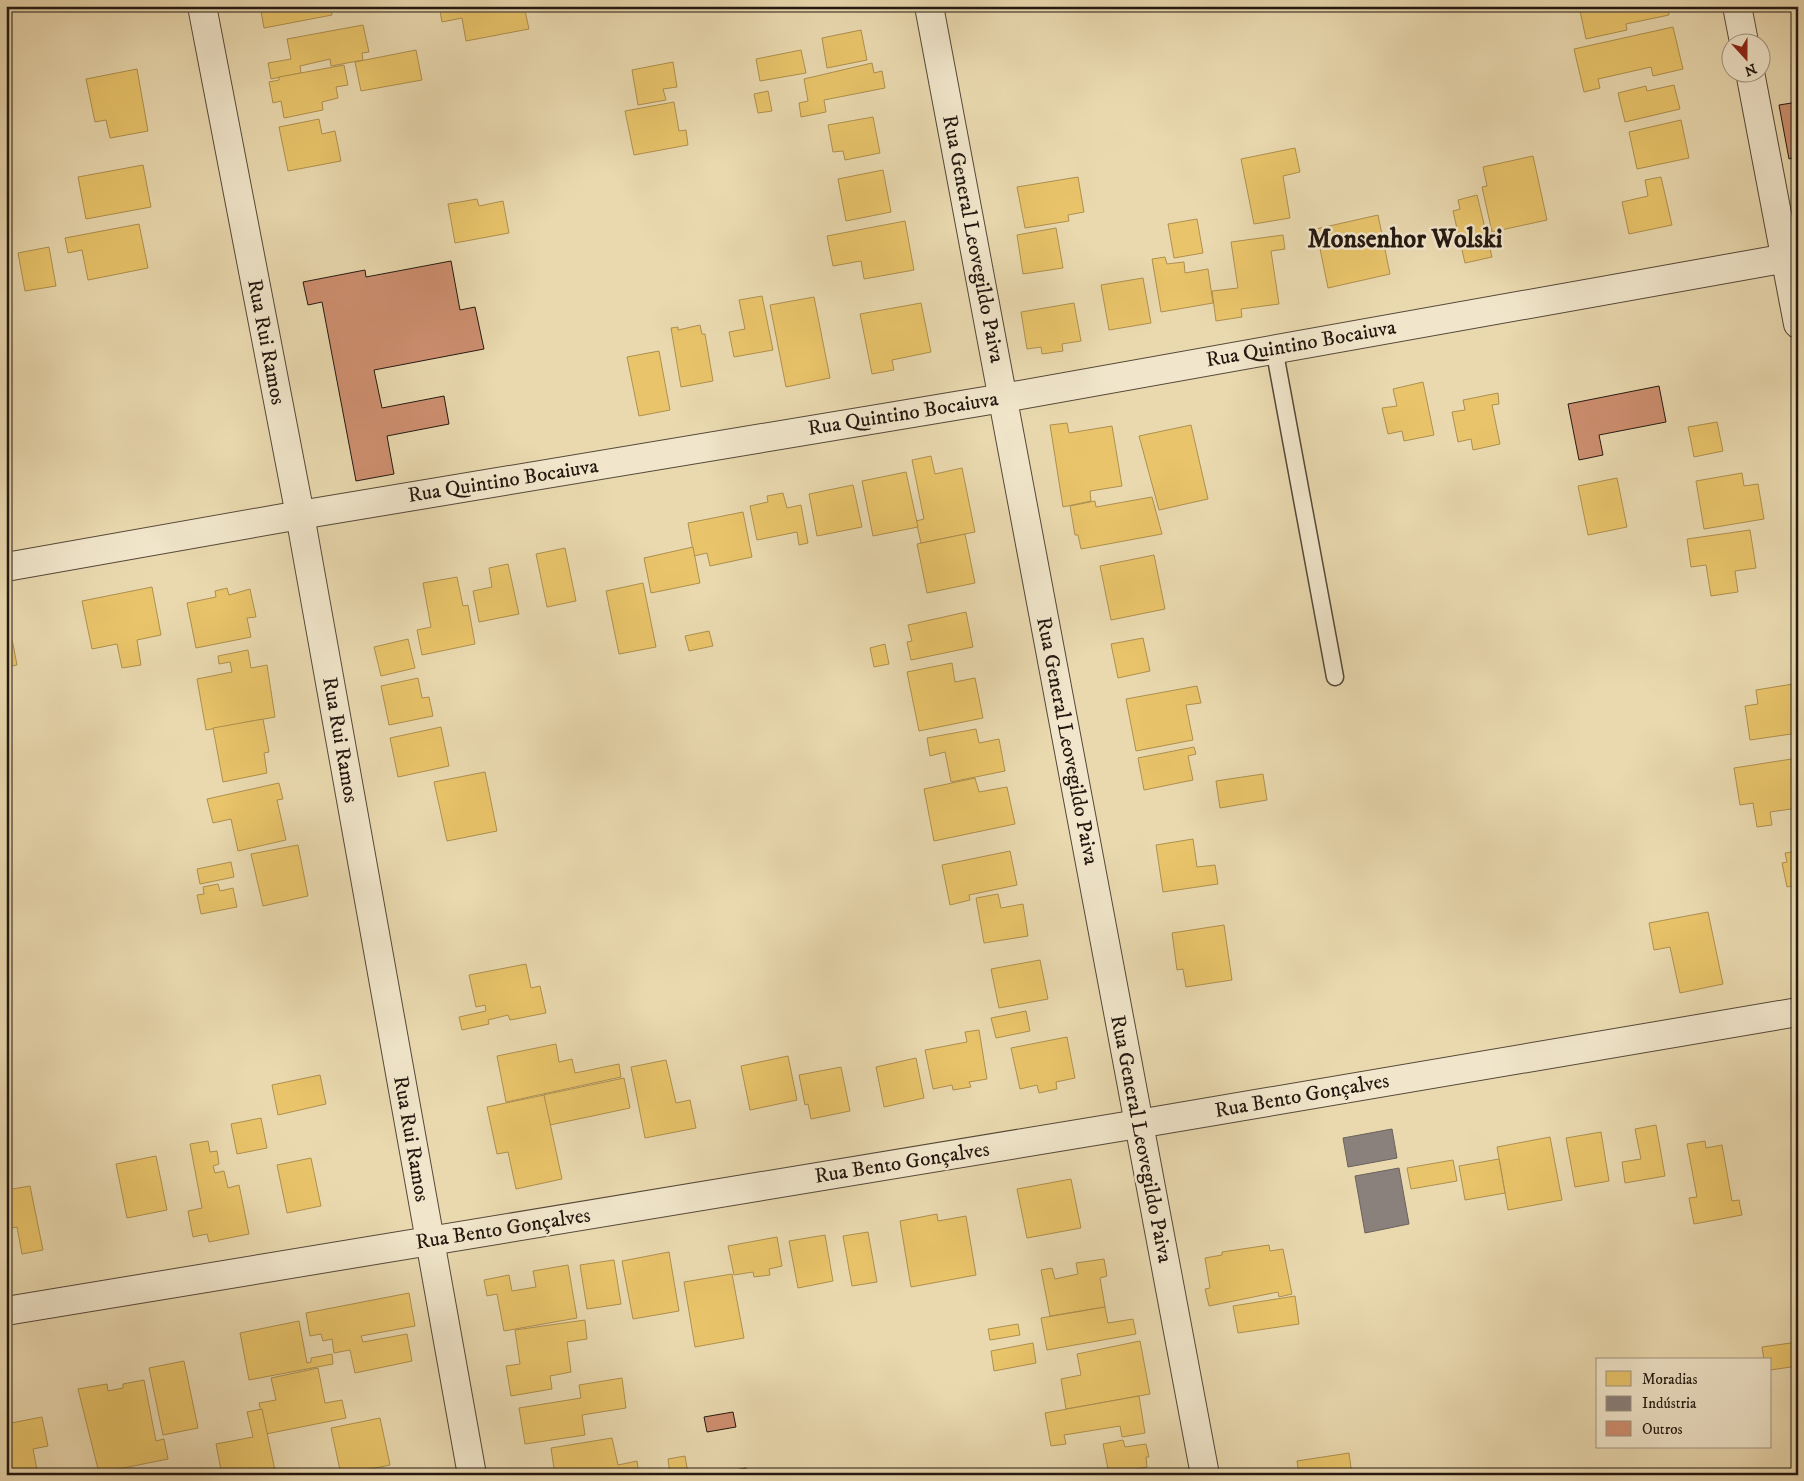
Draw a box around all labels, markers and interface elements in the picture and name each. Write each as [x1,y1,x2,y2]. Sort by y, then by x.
north arrow [1722,32,1772,82]
text: N [1741,59,1759,80]
street label: Rua General Leovegildo Paiva [936,113,1010,365]
district label: Monsenhor Wolski [1307,223,1503,256]
street label: Rua Rui Ramos [241,277,291,407]
street label: Rua Quintino Bocaiuva [1204,314,1398,374]
street label: Rua Quintino Bocaiuva [806,386,1000,442]
street label: Rua Quintino Bocaiuva [406,453,600,509]
street label: Rua General Leovegildo Paiva [1030,615,1104,867]
street label: Rua Rui Ramos [316,675,364,805]
street label: Rua General Leovegildo Paiva [1104,1013,1178,1265]
street label: Rua Bento Gonçalves [1213,1068,1391,1124]
street label: Rua Rui Ramos [387,1074,435,1204]
street label: Rua Bento Gonçalves [813,1136,991,1190]
street label: Rua Bento Gonçalves [414,1202,592,1256]
legend [1596,1358,1772,1448]
text: Moradias [1642,1370,1697,1389]
text: Indústria [1642,1394,1697,1413]
text: Outros [1642,1420,1683,1439]

